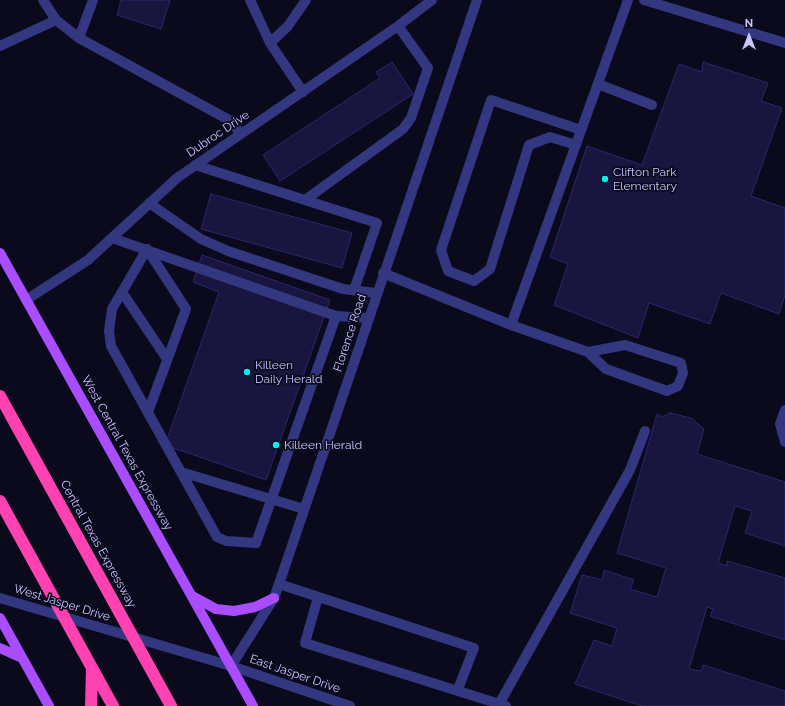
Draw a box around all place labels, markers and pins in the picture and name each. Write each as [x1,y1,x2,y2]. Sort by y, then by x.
place label: Clifton Park Elementary [613,165,677,193]
marker: Clifton Park Elementary [600,174,610,184]
place label: Killeen Daily Herald [255,358,323,386]
marker: Killeen Daily Herald [242,367,252,377]
place label: Killeen Herald [284,438,362,452]
marker: Killeen Herald [271,440,281,450]

